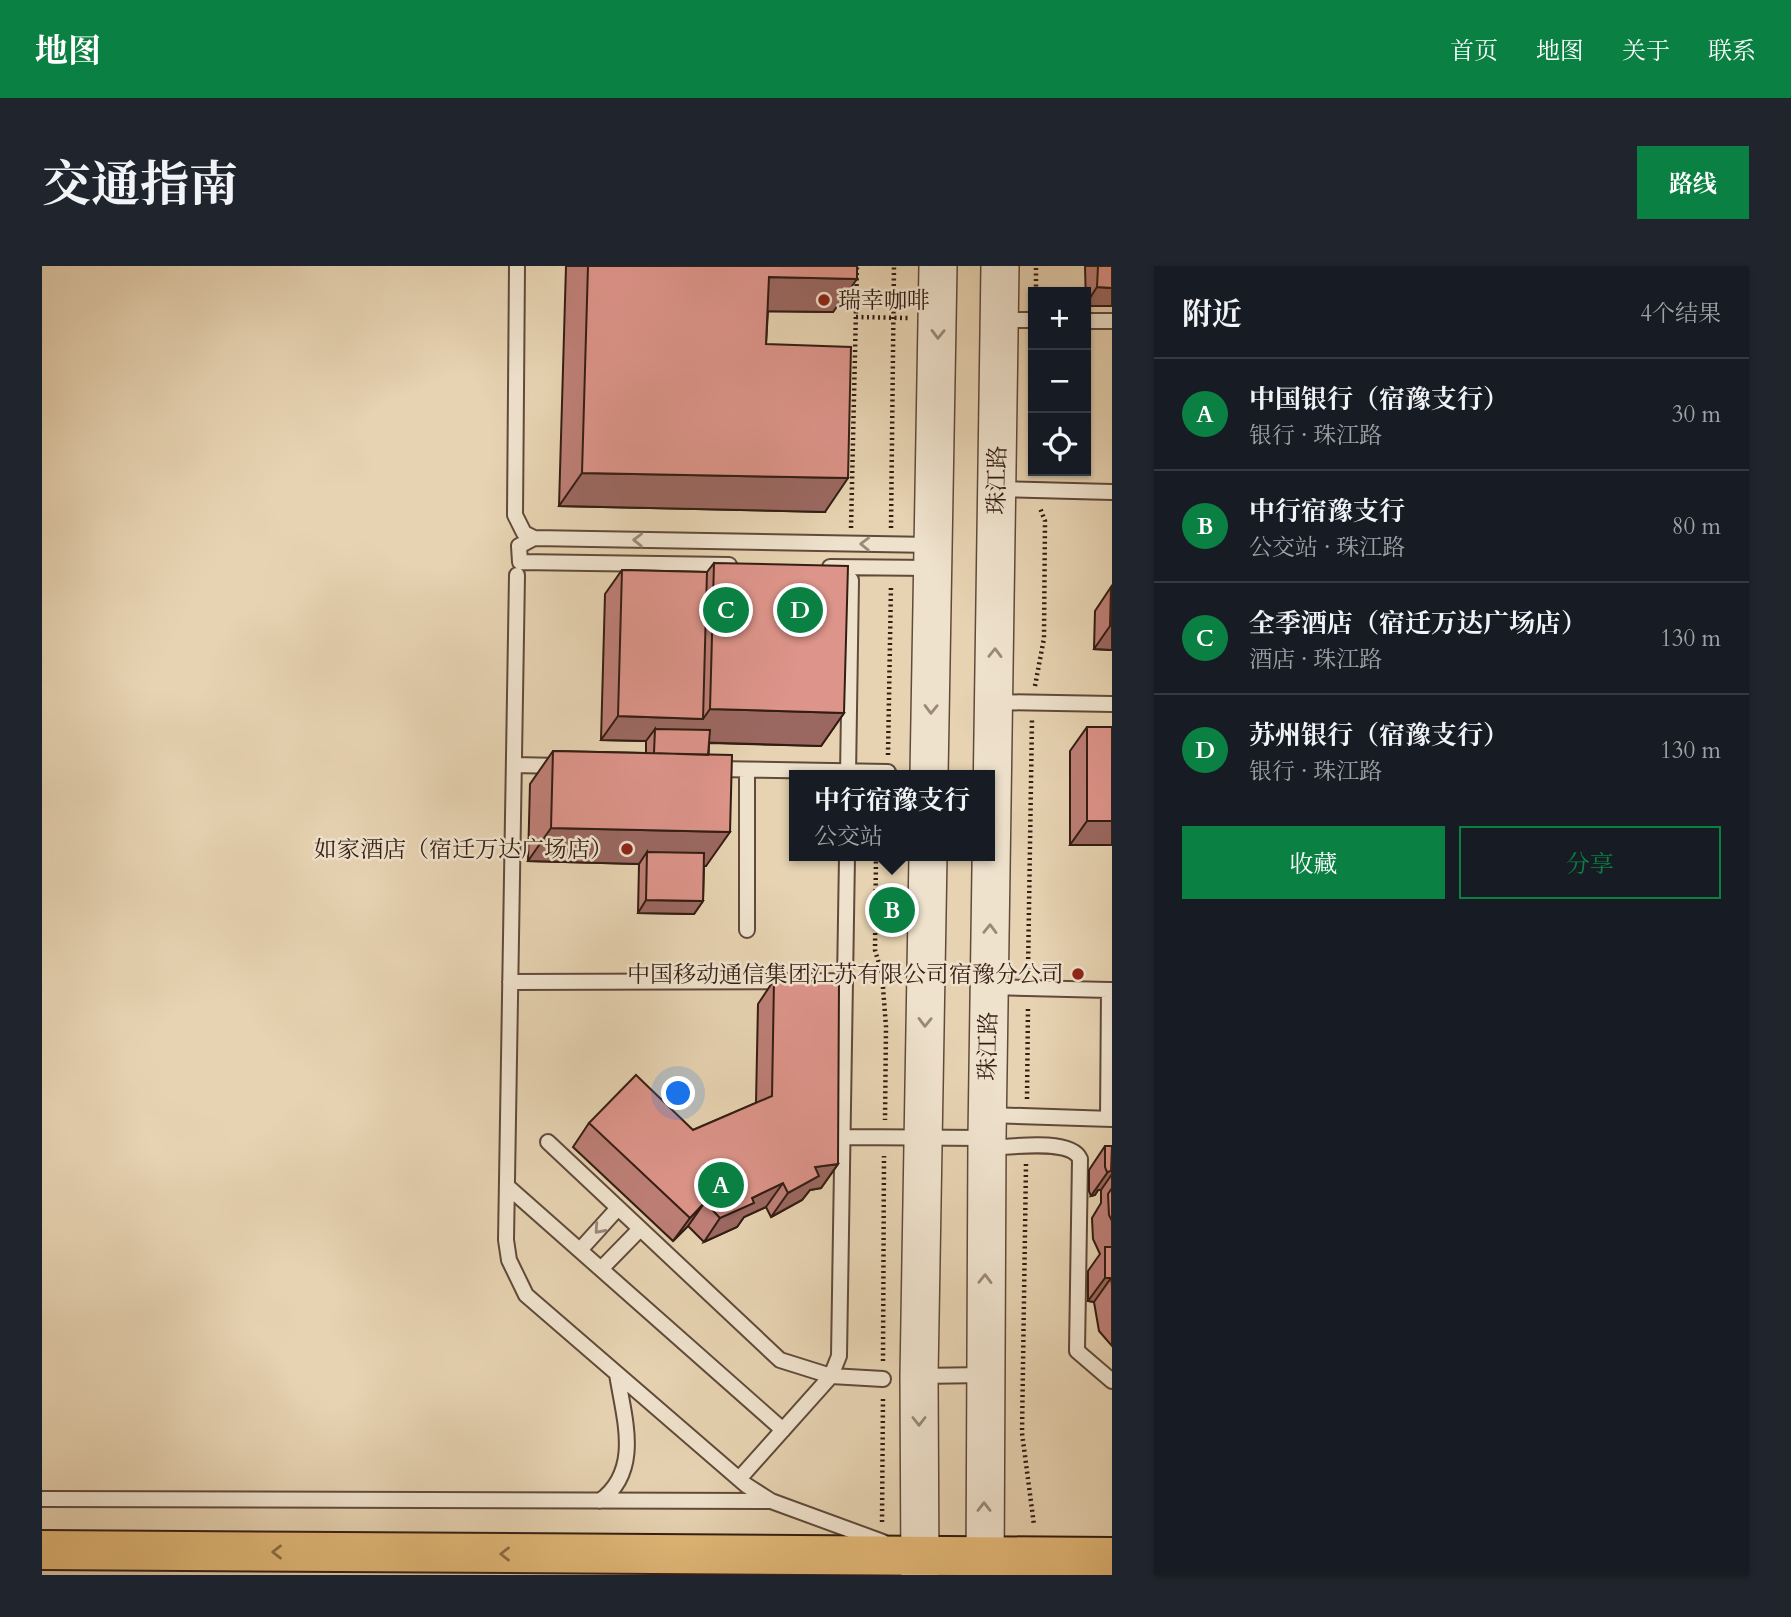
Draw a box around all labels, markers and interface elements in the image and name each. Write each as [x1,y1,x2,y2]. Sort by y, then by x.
text: 地图 [35,29,101,74]
text: 首页 [1450,35,1498,68]
text: 地图 [1536,35,1584,68]
text: 关于 [1622,35,1670,68]
text: 联系 [1708,35,1756,68]
button: 路线 [1637,146,1749,219]
text: 交通指南 [42,152,238,219]
place label: 瑞幸咖啡 [838,285,930,316]
map controls [1028,287,1091,476]
button: + [1028,287,1091,350]
marker: 瑞幸咖啡 [816,292,832,308]
text: 附近 [1182,294,1242,335]
text: 4个结果 [1640,298,1721,329]
one-way arrow [930,329,945,340]
button: − [1028,350,1091,413]
text: 中国银行（宿豫支行） [1249,382,1509,417]
text: A [1196,399,1214,430]
text: 30 m [1672,399,1721,430]
button: locate [1028,413,1091,476]
text: 银行 · 珠江路 [1249,420,1382,451]
street label: 珠江路 [981,445,1013,515]
text: 中行宿豫支行 [1249,494,1405,529]
text: B [1197,511,1213,542]
text: 80 m [1672,511,1721,542]
one-way arrow [632,532,643,548]
text: 公交站 · 珠江路 [1249,532,1405,563]
one-way arrow [860,536,871,551]
pin: C [703,584,749,636]
pin: D [777,584,823,636]
text: 全季酒店（宿迁万达广场店） [1249,606,1587,641]
text: C [1196,623,1214,654]
text: 130 m [1660,623,1721,654]
text: 酒店 · 珠江路 [1249,644,1382,675]
one-way arrow [987,647,1002,658]
one-way arrow [923,703,938,714]
text: 苏州银行（宿豫支行） [1249,718,1509,753]
text: D [1195,735,1215,766]
text: 130 m [1660,735,1721,766]
text: 银行 · 珠江路 [1249,756,1382,787]
popup [789,770,995,861]
text: 中行宿豫支行 [814,783,970,818]
text: 公交站 [814,821,883,852]
button: 收藏 [1182,826,1445,899]
button: 分享 [1459,826,1721,899]
place label: 如家酒店（宿迁万达广场店） [314,834,613,865]
marker: 如家酒店（宿迁万达广场店） [619,841,635,857]
pin: B [869,884,915,936]
one-way arrow [982,924,998,934]
place label: 中国移动通信集团江苏有限公司宿豫分公司 [627,959,1064,990]
marker: 中国移动通信集团江苏有限公司宿豫分公司 [1070,966,1086,982]
street label: 珠江路 [972,1011,1004,1081]
one-way arrow [917,1017,933,1028]
your location [661,1076,695,1110]
pin: A [698,1159,744,1211]
one-way arrow [595,1221,607,1234]
one-way arrow [977,1274,993,1284]
one-way arrow [911,1416,927,1427]
one-way arrow [976,1501,992,1512]
one-way arrow [272,1544,282,1560]
one-way arrow [499,1546,510,1561]

